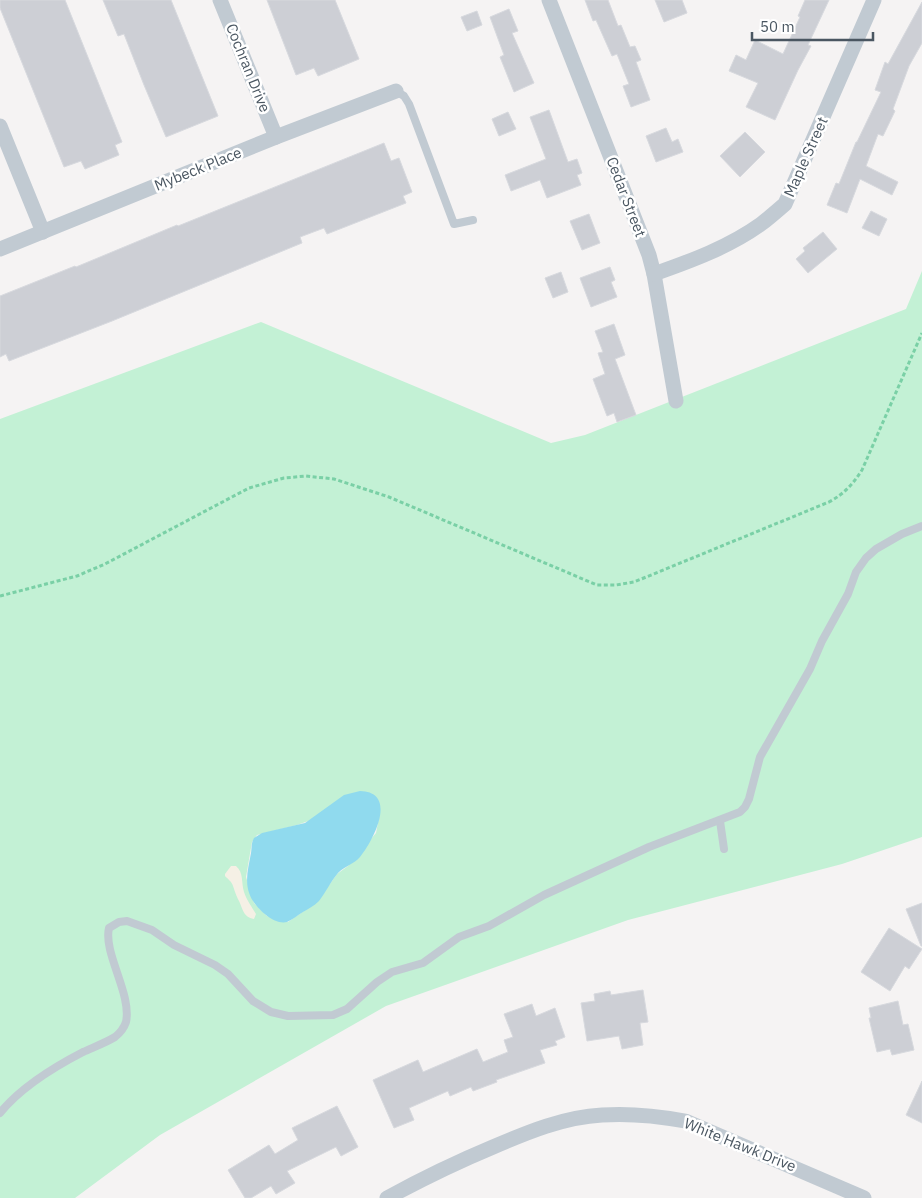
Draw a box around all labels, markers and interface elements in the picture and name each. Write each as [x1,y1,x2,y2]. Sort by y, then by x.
scale bar [752,10,873,42]
text: 50 m [760,17,795,36]
street label: Cochran Drive [222,21,275,115]
street label: Maple Street [779,114,832,200]
street label: Mybeck Place [151,142,244,195]
street label: Cedar Street [602,154,650,240]
street label: White Hawk Drive [681,1113,799,1176]

